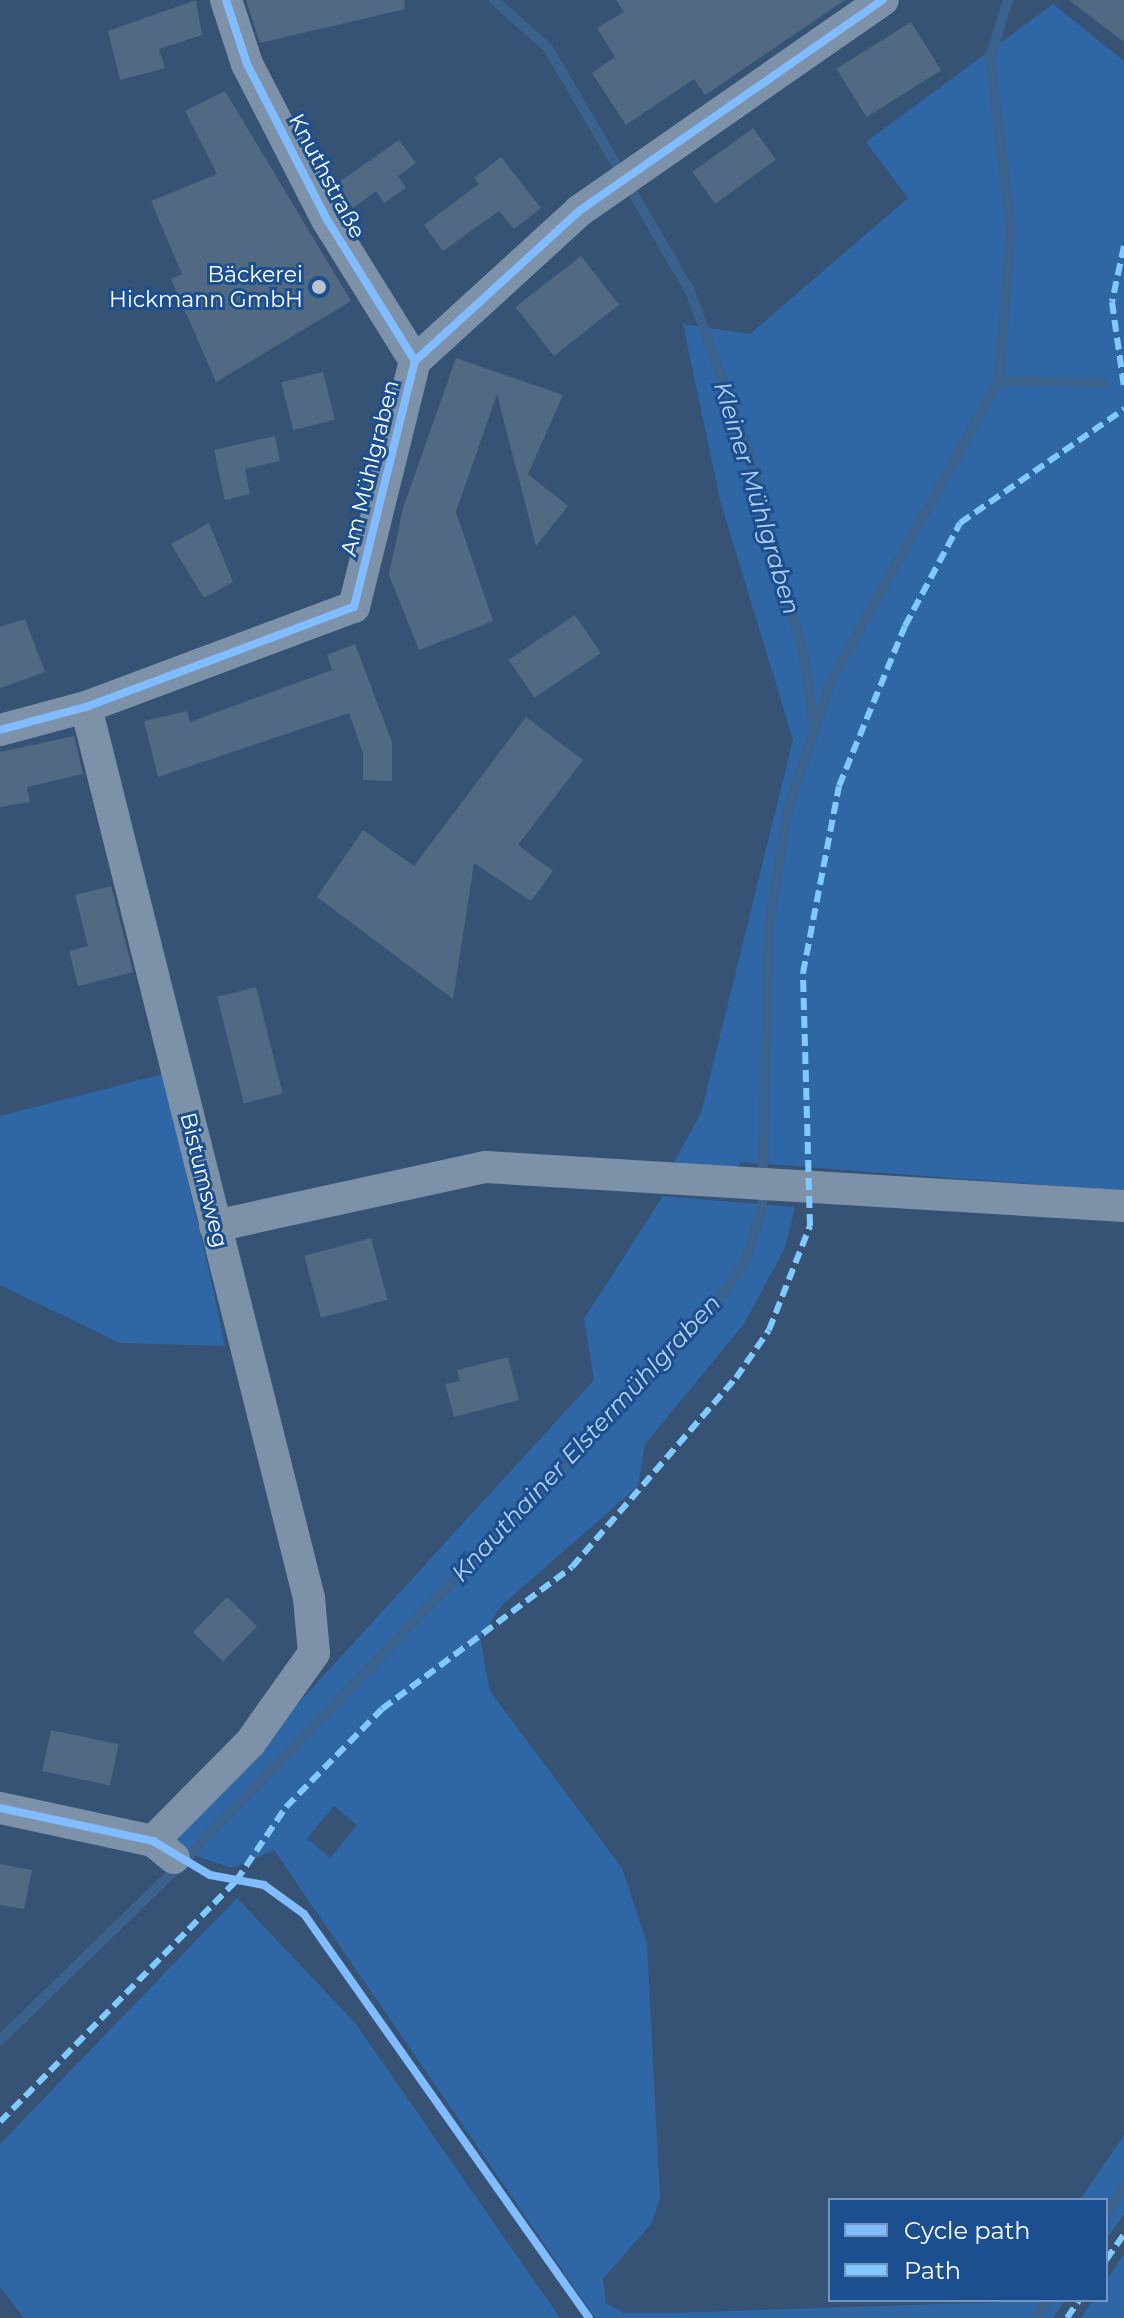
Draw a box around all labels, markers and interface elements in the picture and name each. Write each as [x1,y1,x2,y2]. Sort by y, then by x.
street label: Knuthstraße [283,109,371,243]
place label: Bäckerei Hickmann GmbH [109,261,303,312]
marker: Bäckerei Hickmann GmbH [310,278,328,296]
street label: Am Mühlgraben [335,377,405,559]
water label: Kleiner Mühlgraben [708,378,806,618]
street label: Bistumsweg [174,1110,234,1250]
water label: Knauthainer Elstermühlgraben [445,1289,727,1587]
legend [828,2198,1108,2302]
text: Cycle path [904,2216,1031,2245]
text: Path [904,2256,961,2285]

